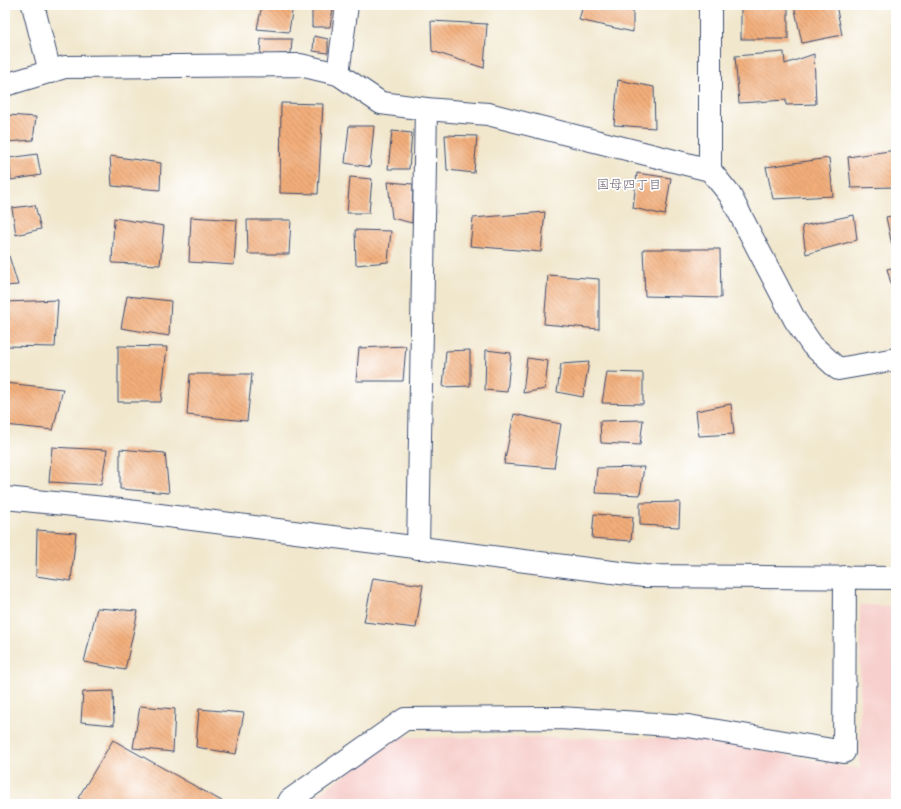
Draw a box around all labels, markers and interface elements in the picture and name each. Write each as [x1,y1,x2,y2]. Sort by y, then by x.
district label: 国母四丁目 [596,177,662,192]

